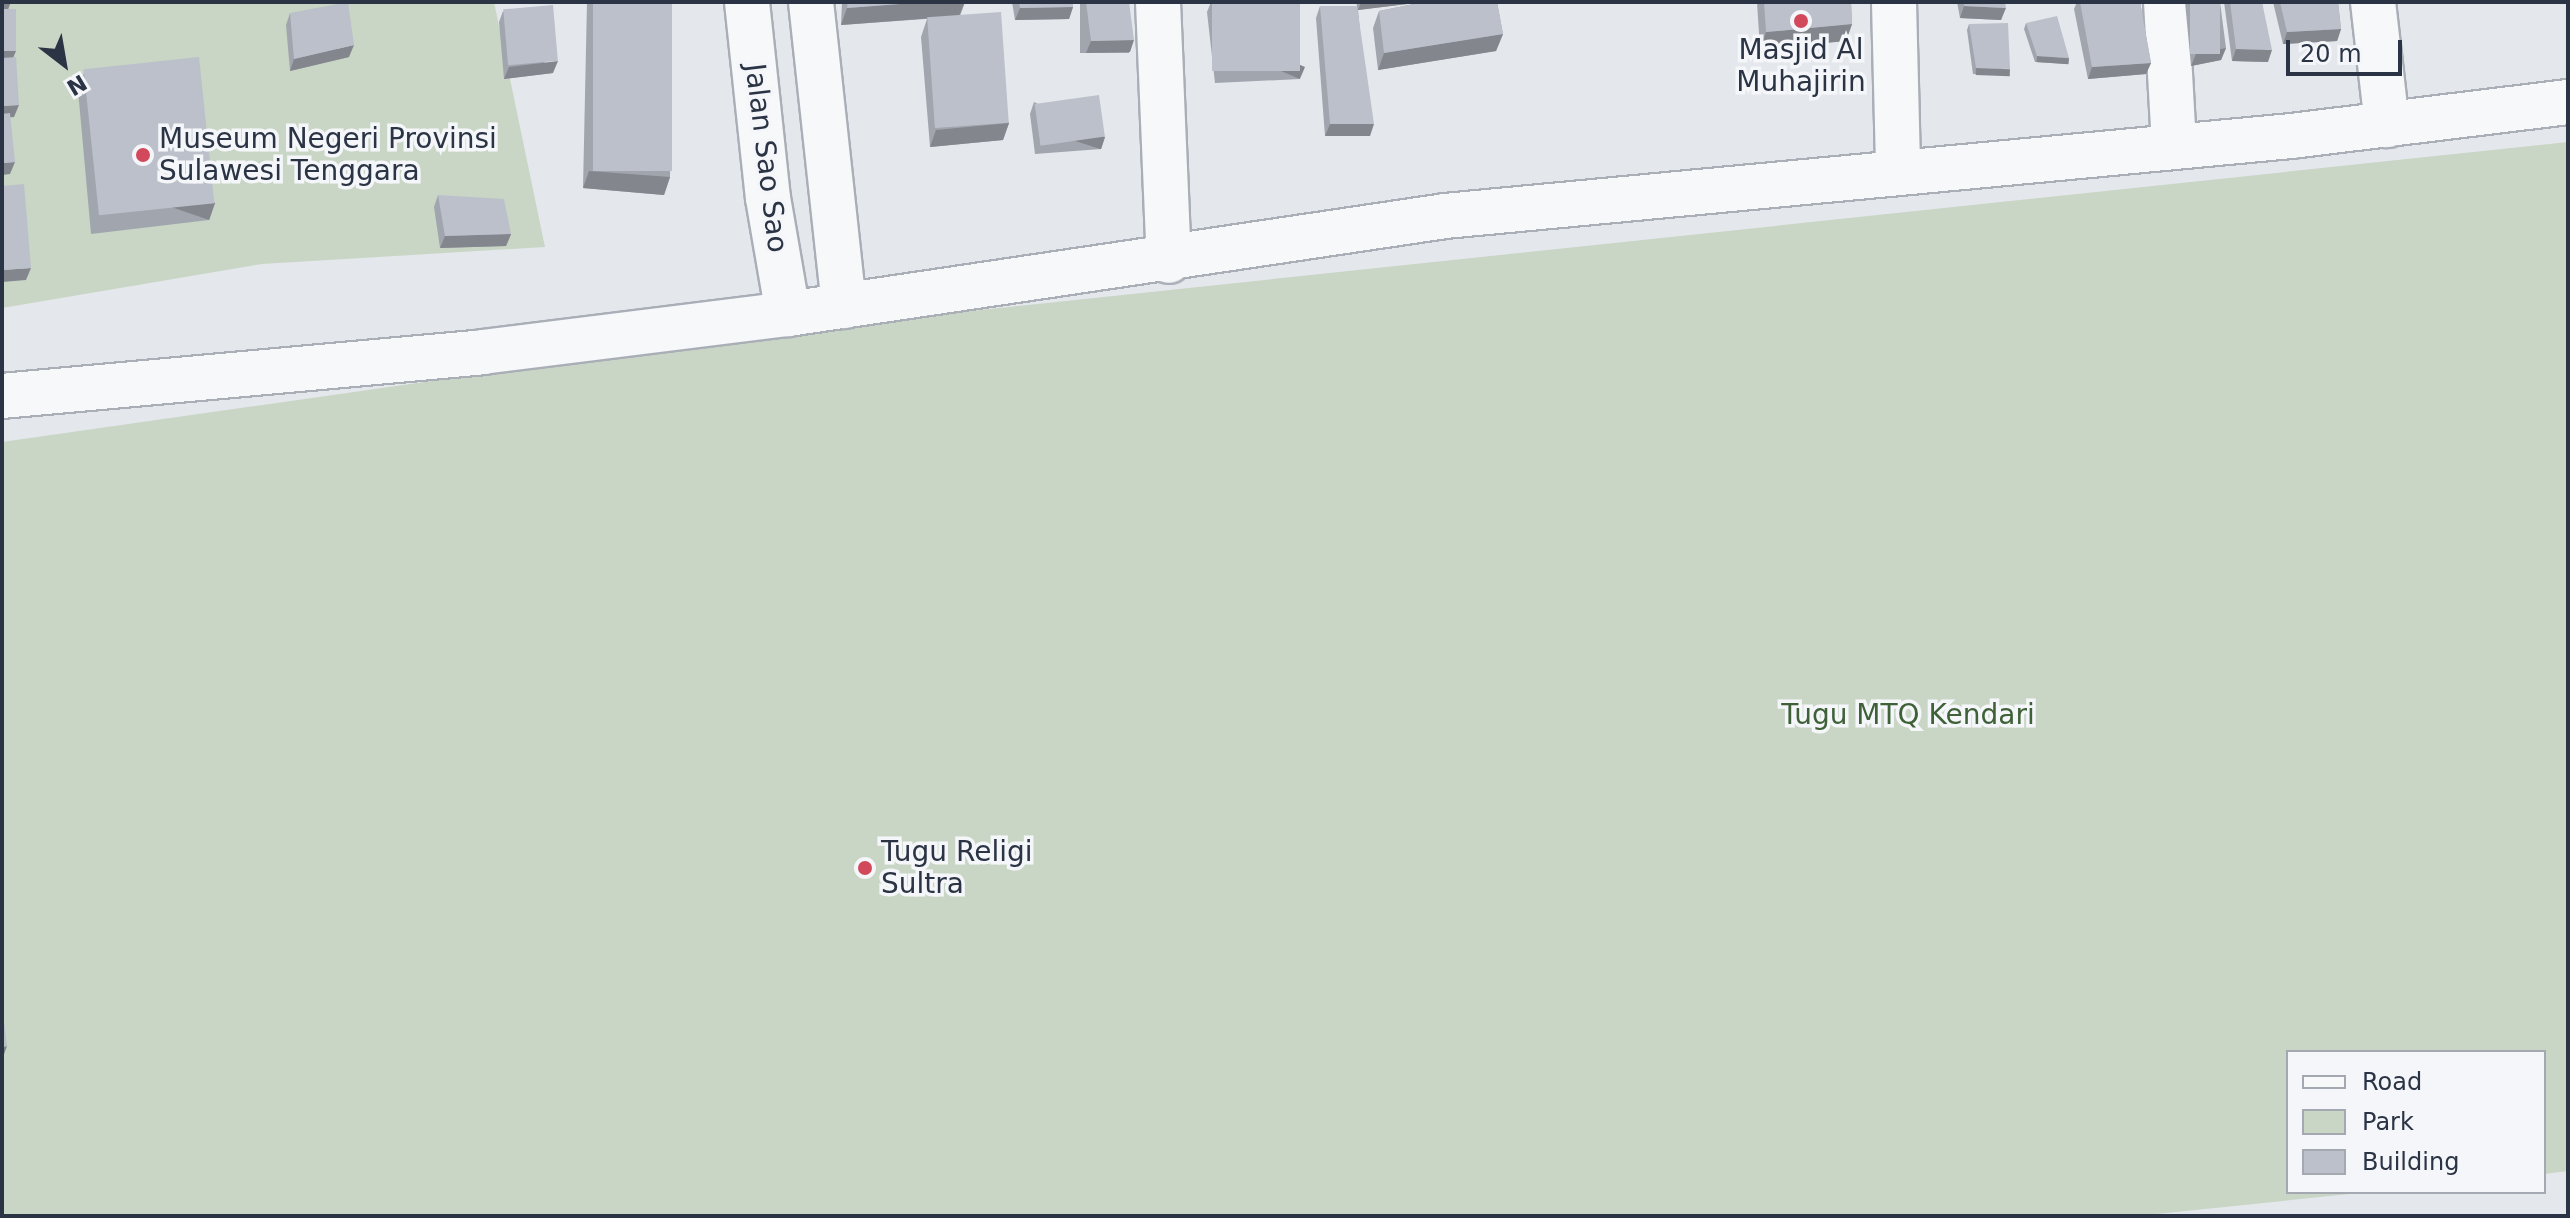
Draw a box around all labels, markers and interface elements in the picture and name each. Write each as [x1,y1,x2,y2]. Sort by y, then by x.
marker: Masjid Al Muhajirin [1792,12,1810,30]
north arrow [24,24,104,104]
scale bar [2290,24,2406,74]
place label: Masjid Al Muhajirin [1736,33,1866,99]
text: 20 m [2300,40,2362,68]
street label: Jalan Sao Sao [738,62,794,254]
text: N [62,70,91,100]
place label: Museum Negeri Provinsi Sulawesi Tenggara [159,122,497,188]
marker: Museum Negeri Provinsi Sulawesi Tenggara [134,146,152,164]
park label: Tugu MTQ Kendari [1781,698,2035,732]
place label: Tugu Religi Sultra [881,835,1033,901]
marker: Tugu Religi Sultra [856,859,874,877]
legend [2286,1050,2546,1194]
text: Road [2362,1068,2422,1096]
text: Park [2362,1108,2414,1136]
text: Building [2362,1148,2459,1176]

